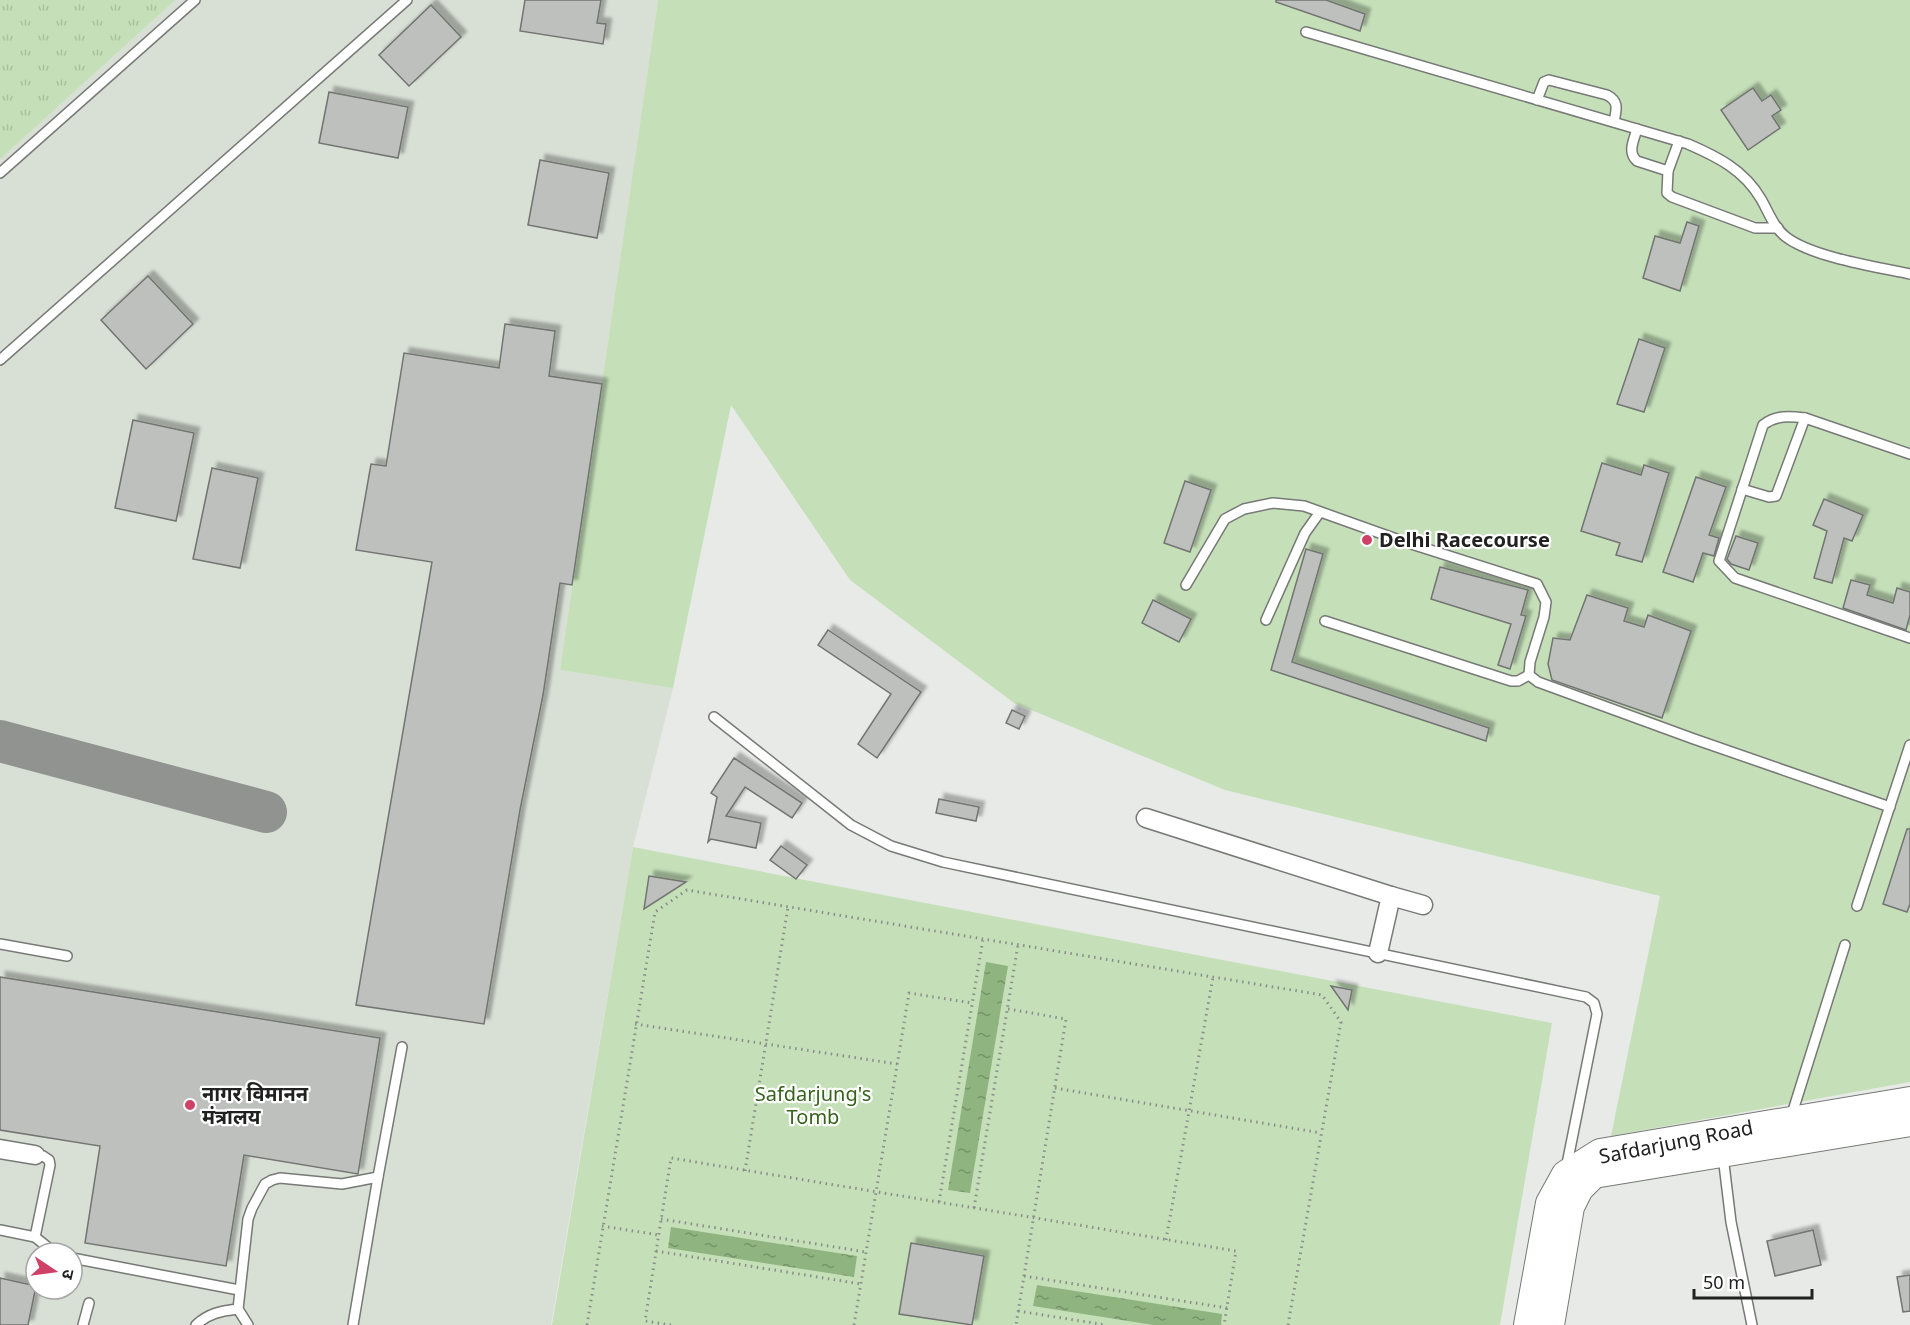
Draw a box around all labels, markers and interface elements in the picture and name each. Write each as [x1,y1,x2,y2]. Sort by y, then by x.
place label: Delhi Racecourse [1379,526,1550,553]
marker: Delhi Racecourse [1360,533,1374,547]
place label: नागर विमानन मंत्रालय [202,1080,309,1130]
park label: Safdarjung's Tomb [755,1080,871,1130]
marker: नागर विमानन मंत्रालय [183,1098,197,1112]
street label: Safdarjung Road [1597,1113,1755,1170]
north arrow [24,1241,84,1301]
scale bar [1694,1262,1812,1300]
text: उ [57,1267,80,1282]
text: 50 m [1703,1270,1745,1294]

